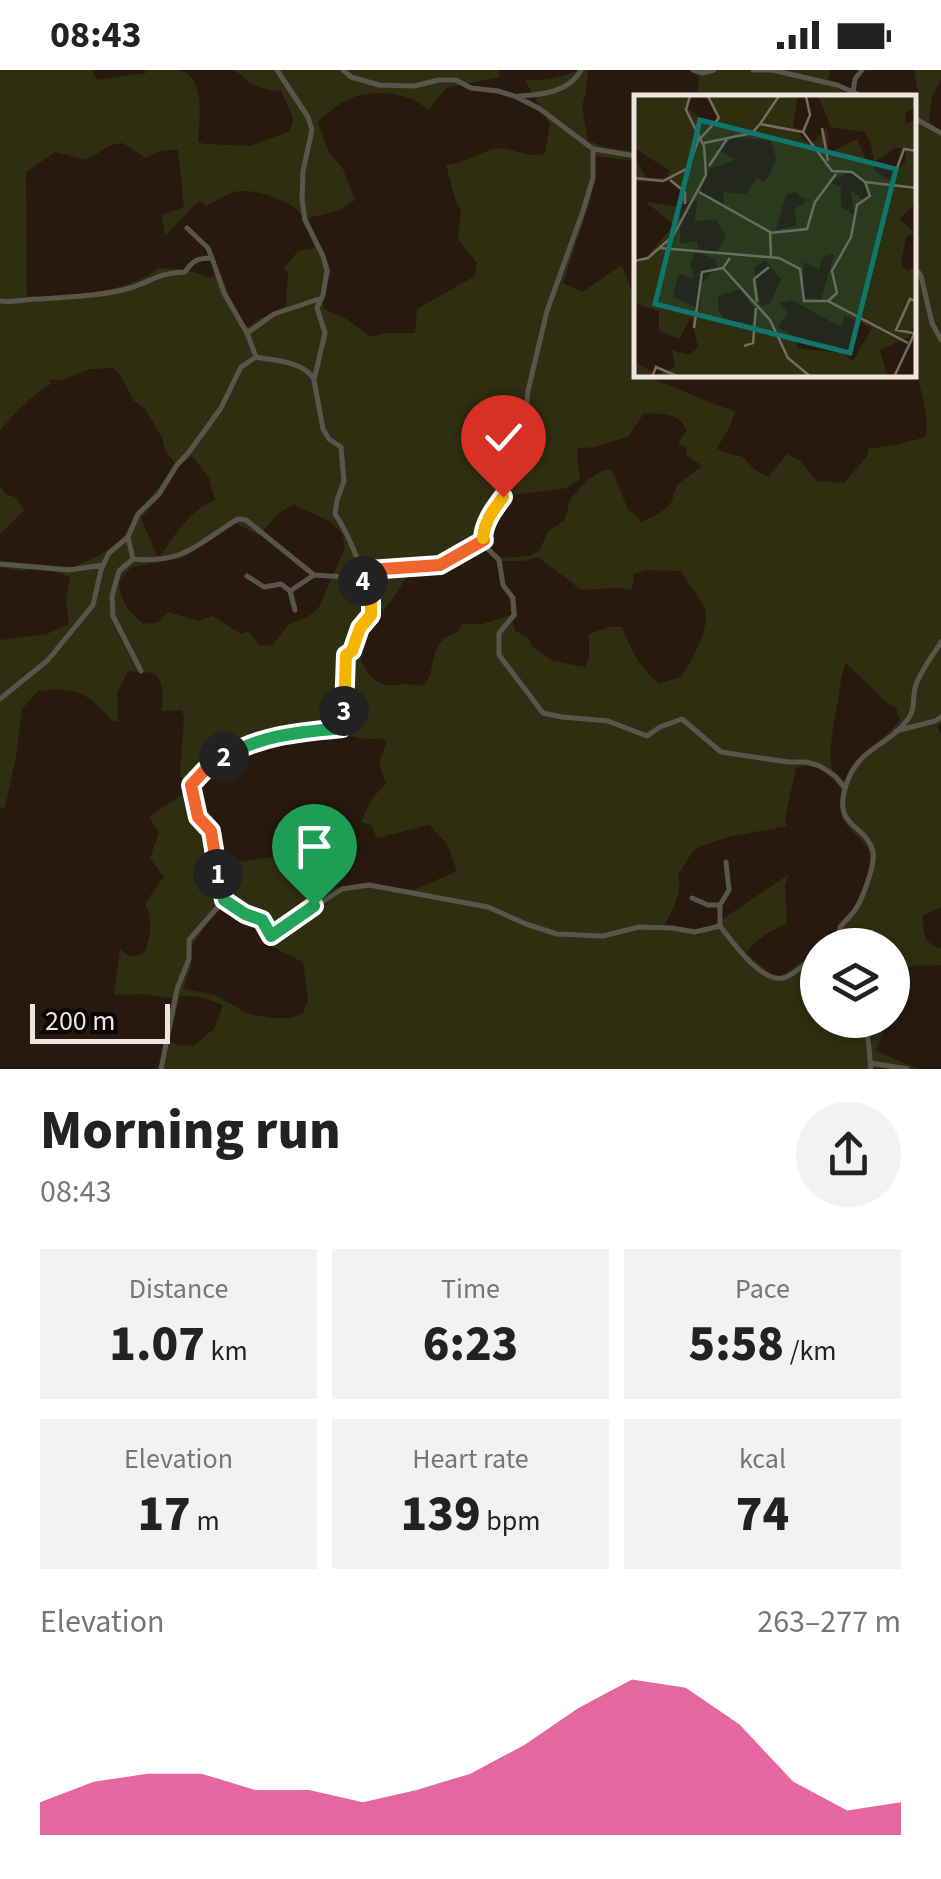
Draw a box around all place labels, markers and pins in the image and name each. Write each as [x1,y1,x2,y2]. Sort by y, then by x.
pin [461,395,546,498]
pin: 4 [338,556,388,606]
pin: 3 [319,686,369,736]
pin: 2 [199,732,249,782]
pin [272,804,357,907]
pin: 1 [193,849,243,899]

